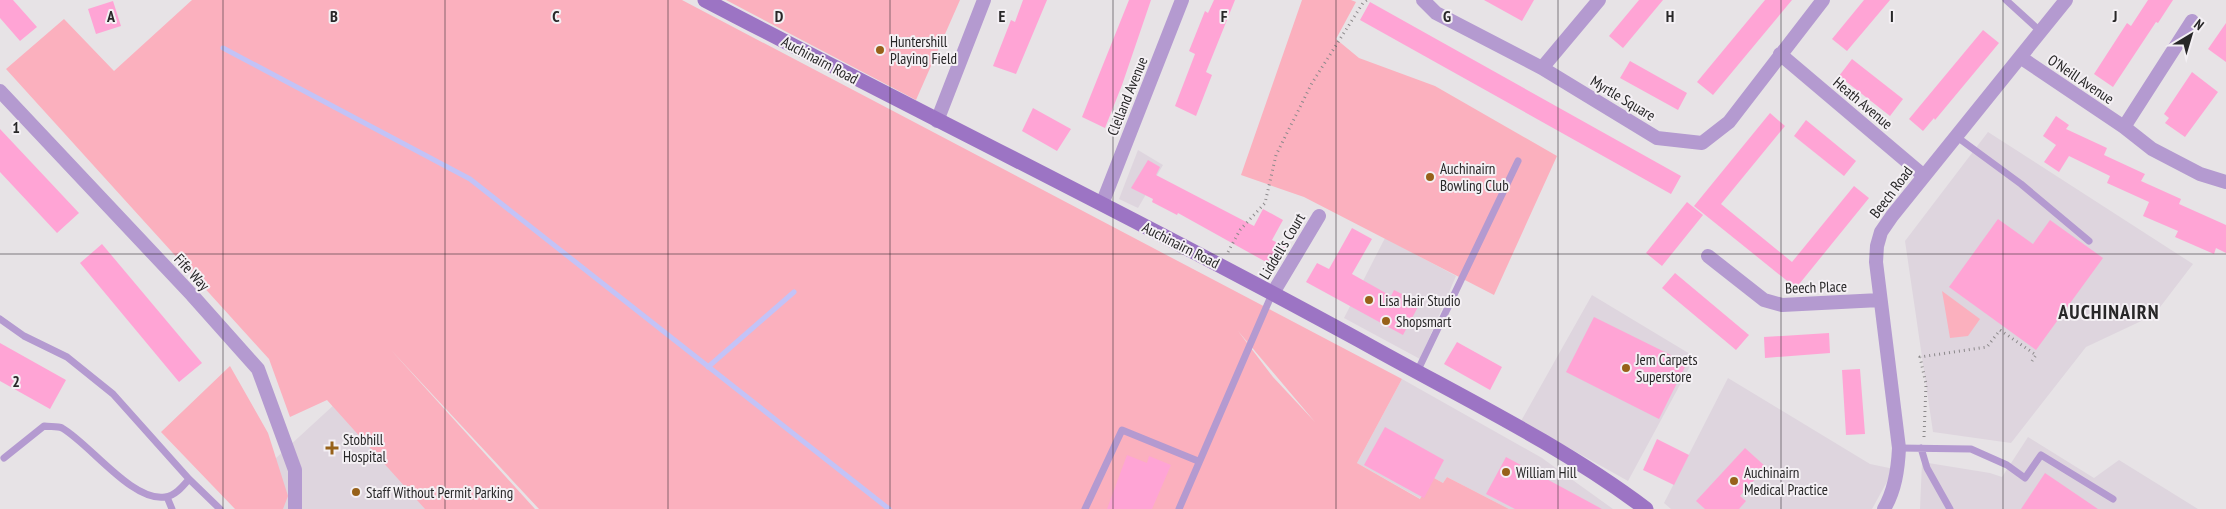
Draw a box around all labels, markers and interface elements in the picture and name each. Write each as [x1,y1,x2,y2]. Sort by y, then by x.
text: A [106,6,116,26]
text: B [330,6,338,26]
text: C [552,6,560,26]
text: D [775,6,784,26]
text: E [999,6,1006,26]
text: F [1221,6,1228,26]
text: G [1443,6,1451,26]
text: H [1666,6,1674,26]
text: I [1890,6,1894,26]
text: J [2112,6,2117,26]
north arrow [2166,10,2216,60]
text: N [2190,15,2208,34]
street label: Auchinairn Road [778,32,862,88]
place label: Huntershill Playing Field [890,32,957,68]
marker: Huntershill Playing Field [874,44,886,56]
street label: O'Neill Avenue [2044,50,2118,108]
street label: Clelland Avenue [1103,54,1151,138]
street label: Myrtle Square [1587,71,1659,125]
street label: Heath Avenue [1829,73,1897,133]
text: 1 [12,117,20,137]
place label: Auchinairn Bowling Club [1440,159,1509,195]
street label: Beech Road [1865,162,1917,222]
marker: Auchinairn Bowling Club [1424,171,1436,183]
street label: Liddell's Court [1255,209,1309,283]
street label: Auchinairn Road [1139,217,1223,273]
street label: Fife Way [170,250,214,295]
street label: Beech Place [1785,276,1847,298]
place label: Lisa Hair Studio [1379,291,1461,310]
marker: Lisa Hair Studio [1363,294,1375,306]
district label: AUCHINAIRN [2057,299,2160,325]
place label: Shopsmart [1396,312,1451,331]
marker: Shopsmart [1380,315,1392,327]
place label: Jem Carpets Superstore [1635,350,1697,386]
marker: Jem Carpets Superstore [1620,362,1632,374]
text: 2 [12,371,20,391]
place label: Stobhill Hospital [343,430,386,466]
marker: Stobhill Hospital [325,441,339,455]
place label: William Hill [1516,463,1577,482]
place label: Auchinairn Medical Practice [1744,463,1828,499]
marker: William Hill [1500,466,1512,478]
marker: Auchinairn Medical Practice [1728,475,1740,487]
place label: Staff Without Permit Parking [366,483,513,502]
marker: Staff Without Permit Parking [350,486,362,498]

